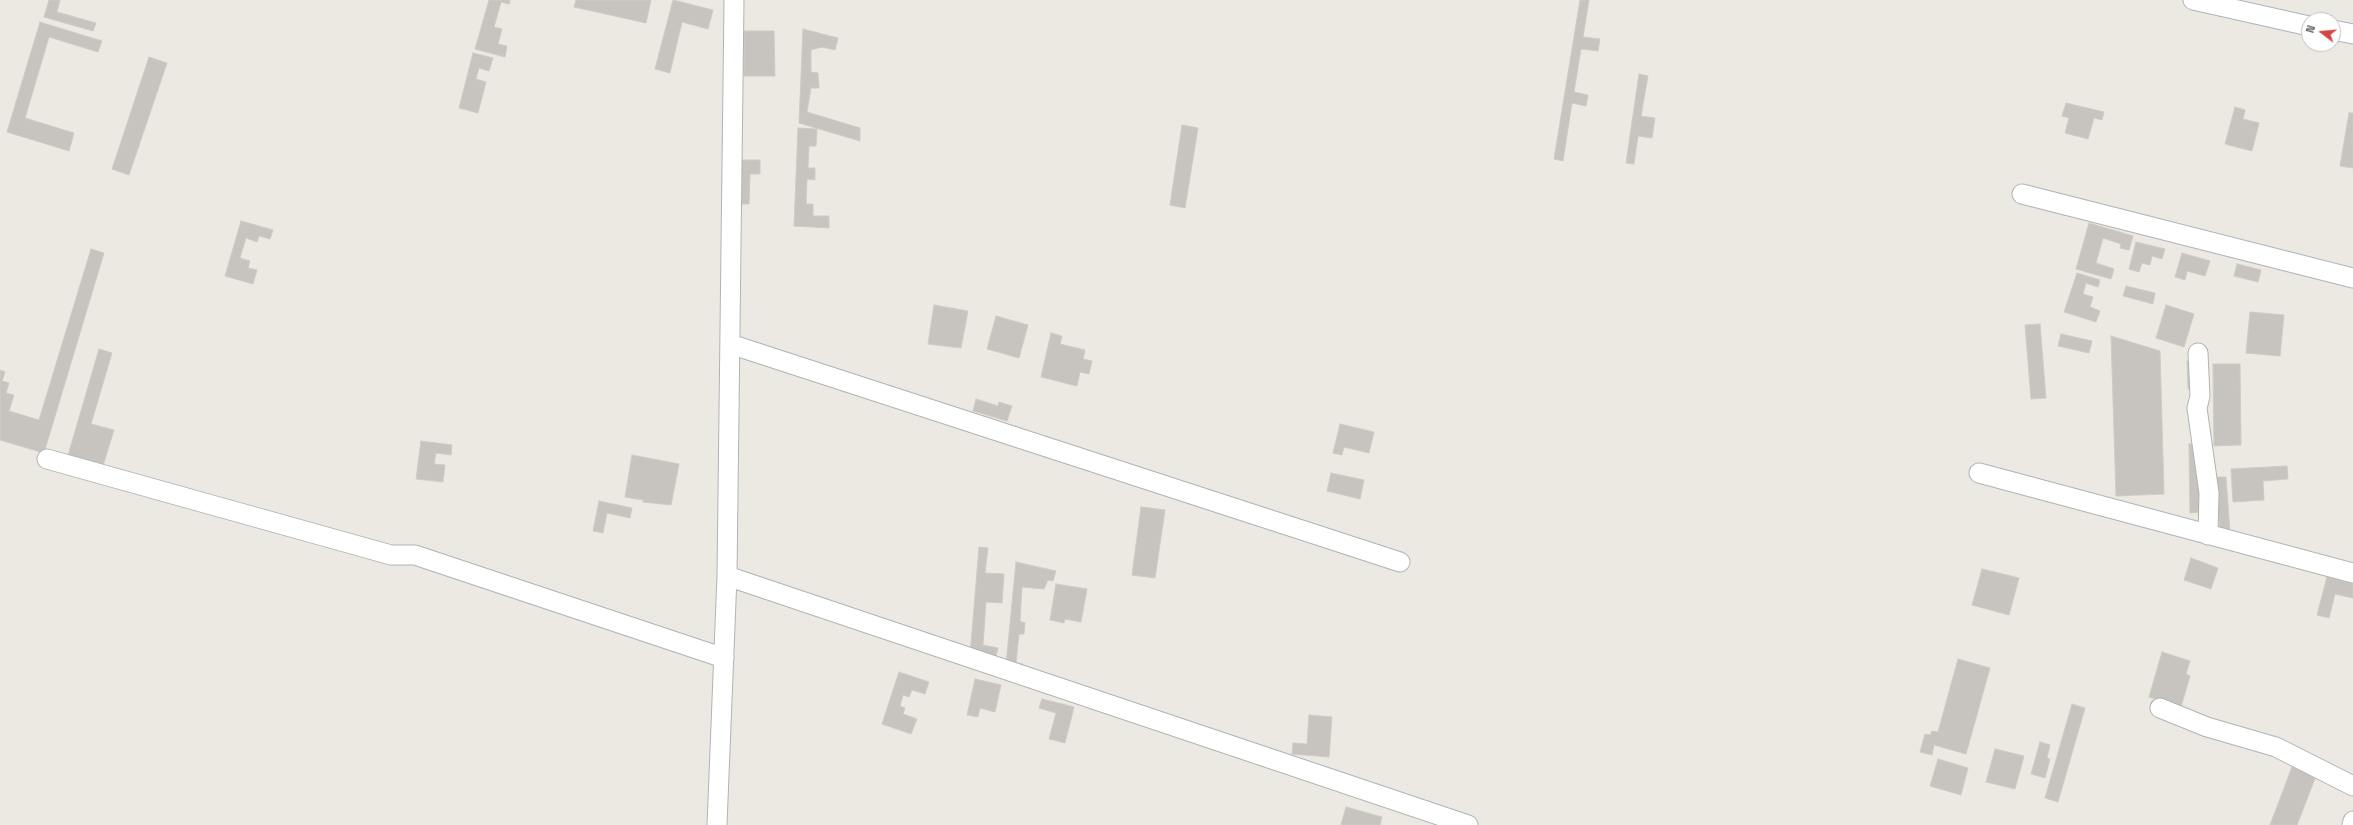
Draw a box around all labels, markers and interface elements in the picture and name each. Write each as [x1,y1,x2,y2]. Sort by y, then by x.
north arrow [2301,12,2341,52]
text: N [2303,23,2318,34]

